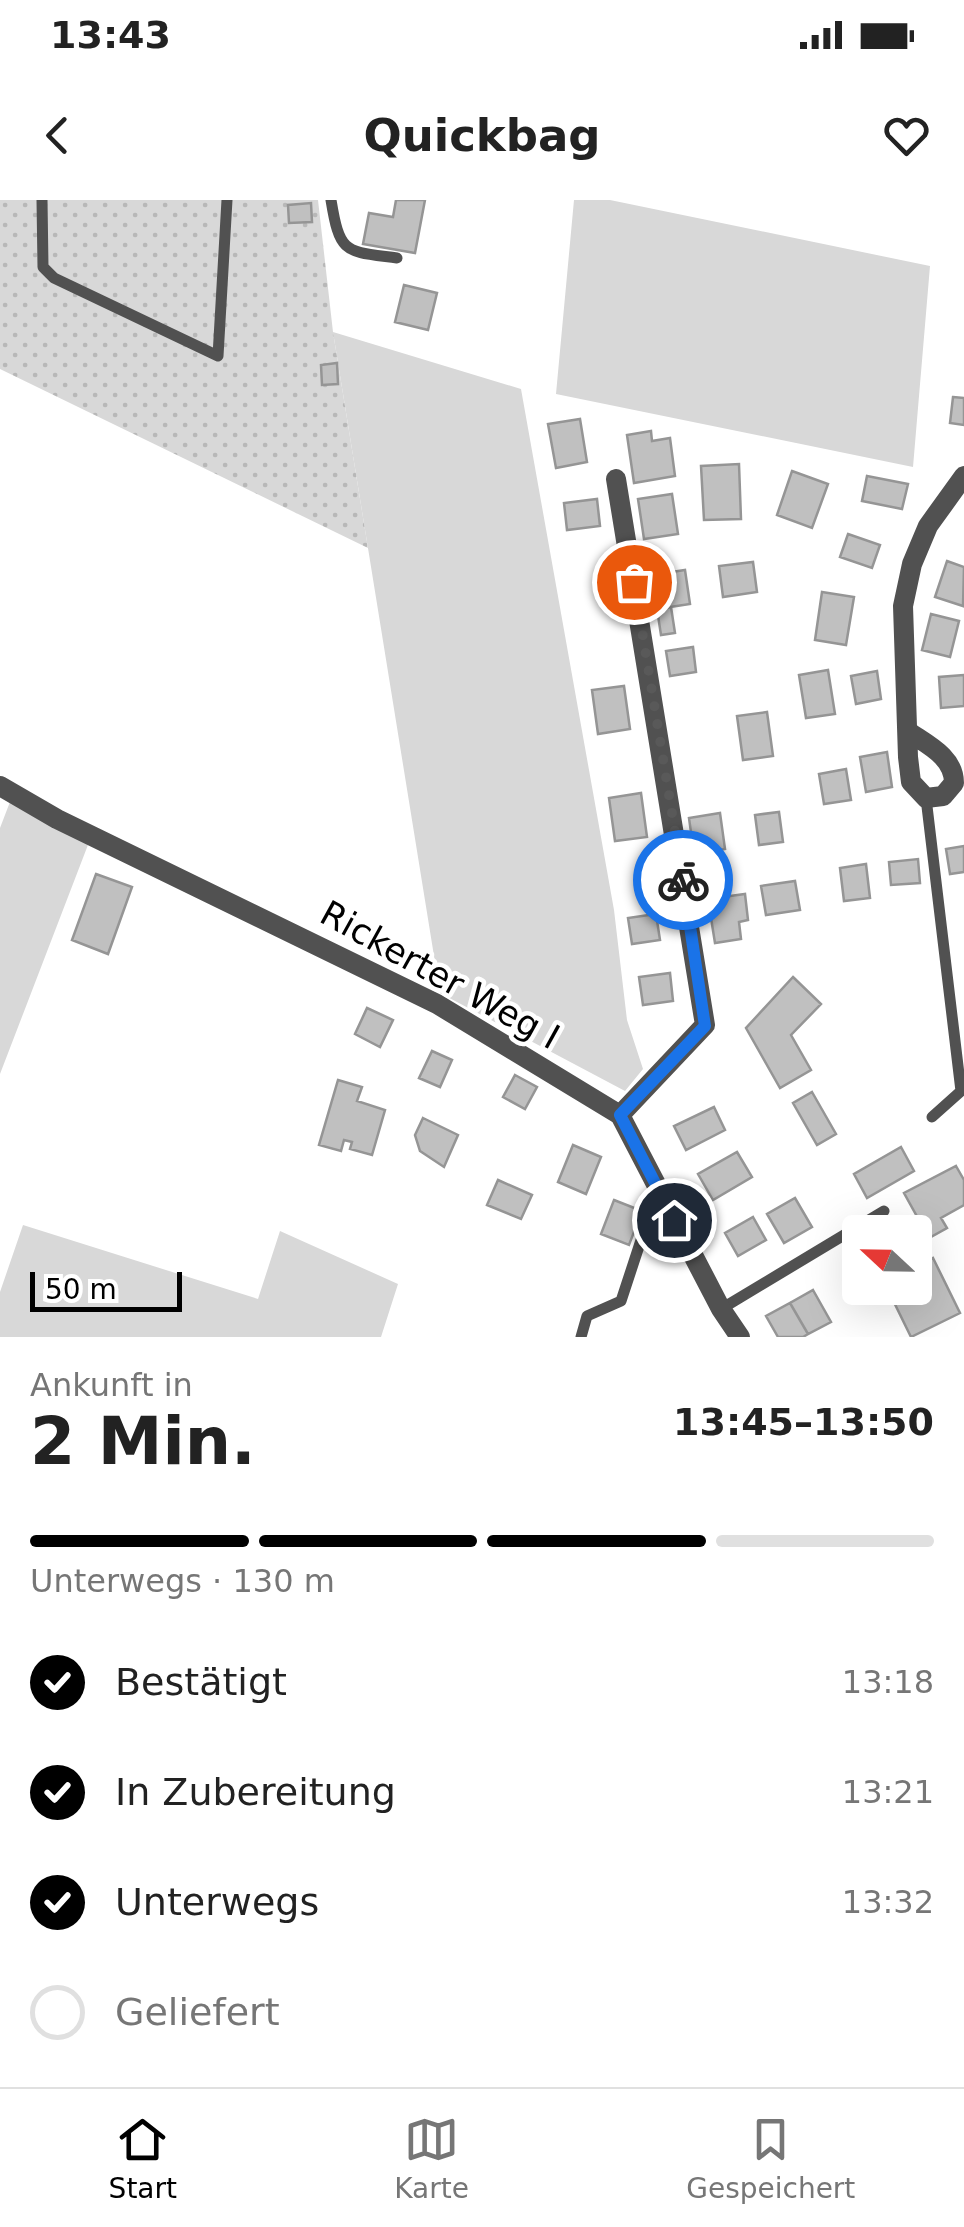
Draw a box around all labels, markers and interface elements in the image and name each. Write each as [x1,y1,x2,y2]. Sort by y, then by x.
text: 13:43 [50,13,171,57]
icon: back [30,108,85,163]
icon: heart [879,108,934,163]
text: Quickbag [363,109,601,162]
pin [592,540,677,625]
icon: bag [607,555,662,610]
courier [633,830,733,930]
icon: bike [656,853,711,908]
street label: Rickerter Weg I [314,893,566,1057]
pin [632,1178,717,1263]
icon: home [647,1193,702,1248]
north arrow [842,1215,932,1305]
map controls [842,1215,932,1305]
scale bar [30,1267,182,1312]
text: 50 m [45,1273,117,1306]
text: Ankunft in [30,1366,193,1404]
text: 13:45–13:50 [673,1400,934,1444]
text: 2 Min. [30,1404,256,1479]
text: Unterwegs · 130 m [30,1562,335,1600]
icon: check [30,1655,85,1710]
text: Bestätigt [115,1660,287,1704]
text: 13:18 [842,1663,934,1701]
icon: check [30,1765,85,1820]
text: In Zubereitung [115,1770,396,1814]
text: 13:21 [842,1773,934,1811]
icon: check [30,1875,85,1930]
text: Unterwegs [115,1880,319,1924]
text: 13:32 [842,1883,934,1921]
text: Geliefert [115,1990,280,2034]
tab: Start [109,2112,177,2205]
tab: Karte [394,2112,469,2205]
tab: Gespeichert [686,2112,855,2205]

